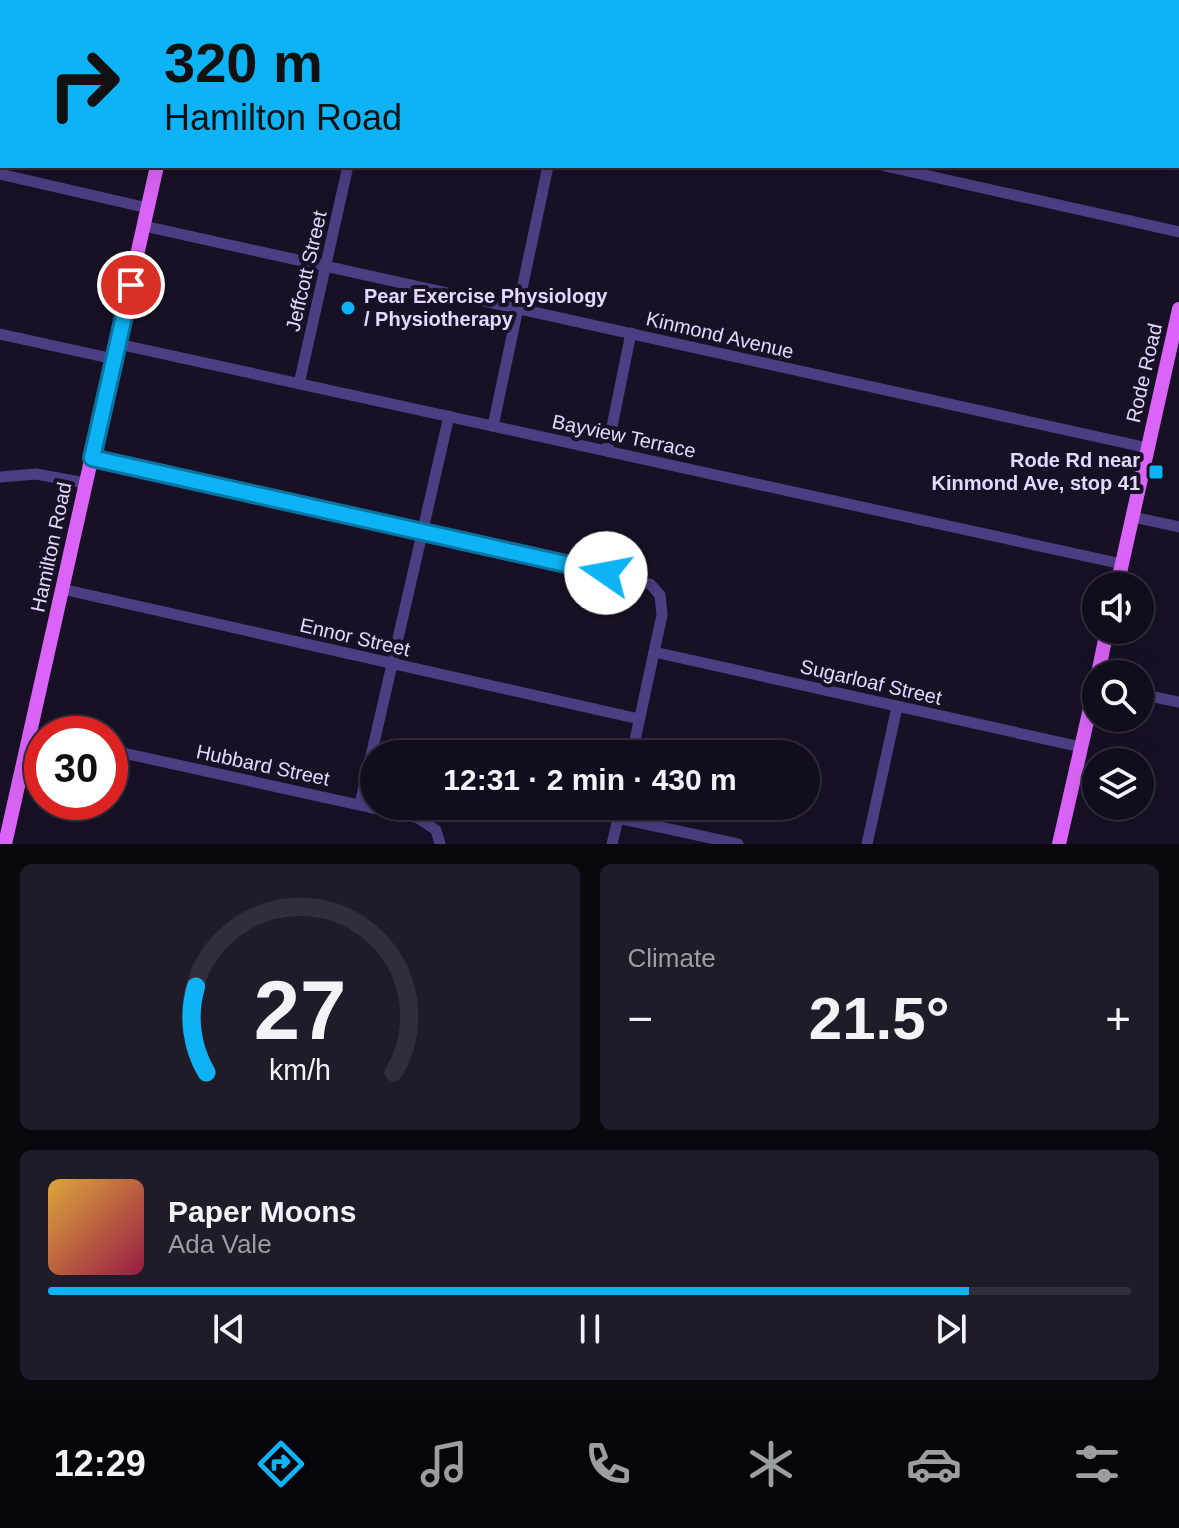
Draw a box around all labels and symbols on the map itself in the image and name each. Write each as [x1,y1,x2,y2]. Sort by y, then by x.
street label: Jeffcott Street [281,208,331,333]
pin [97,251,165,319]
place label: Pear Exercise Physiology / Physiotherapy [364,285,608,330]
marker: Pear Exercise Physiology / Physiotherapy [339,299,357,317]
street label: Kinmond Avenue [644,307,796,363]
street label: Rode Road [1122,321,1166,425]
street label: Bayview Terrace [550,410,698,462]
place label: Rode Rd near Kinmond Ave, stop 41 [931,449,1140,494]
marker: Rode Rd near Kinmond Ave, stop 41 [1147,463,1165,481]
street label: Hamilton Road [26,480,76,614]
position arrow [564,531,648,615]
street label: Ennor Street [298,614,413,660]
street label: Sugarloaf Street [798,655,944,709]
speed limit sign: 30 [24,716,128,820]
street label: Hubbard Street [194,740,332,790]

